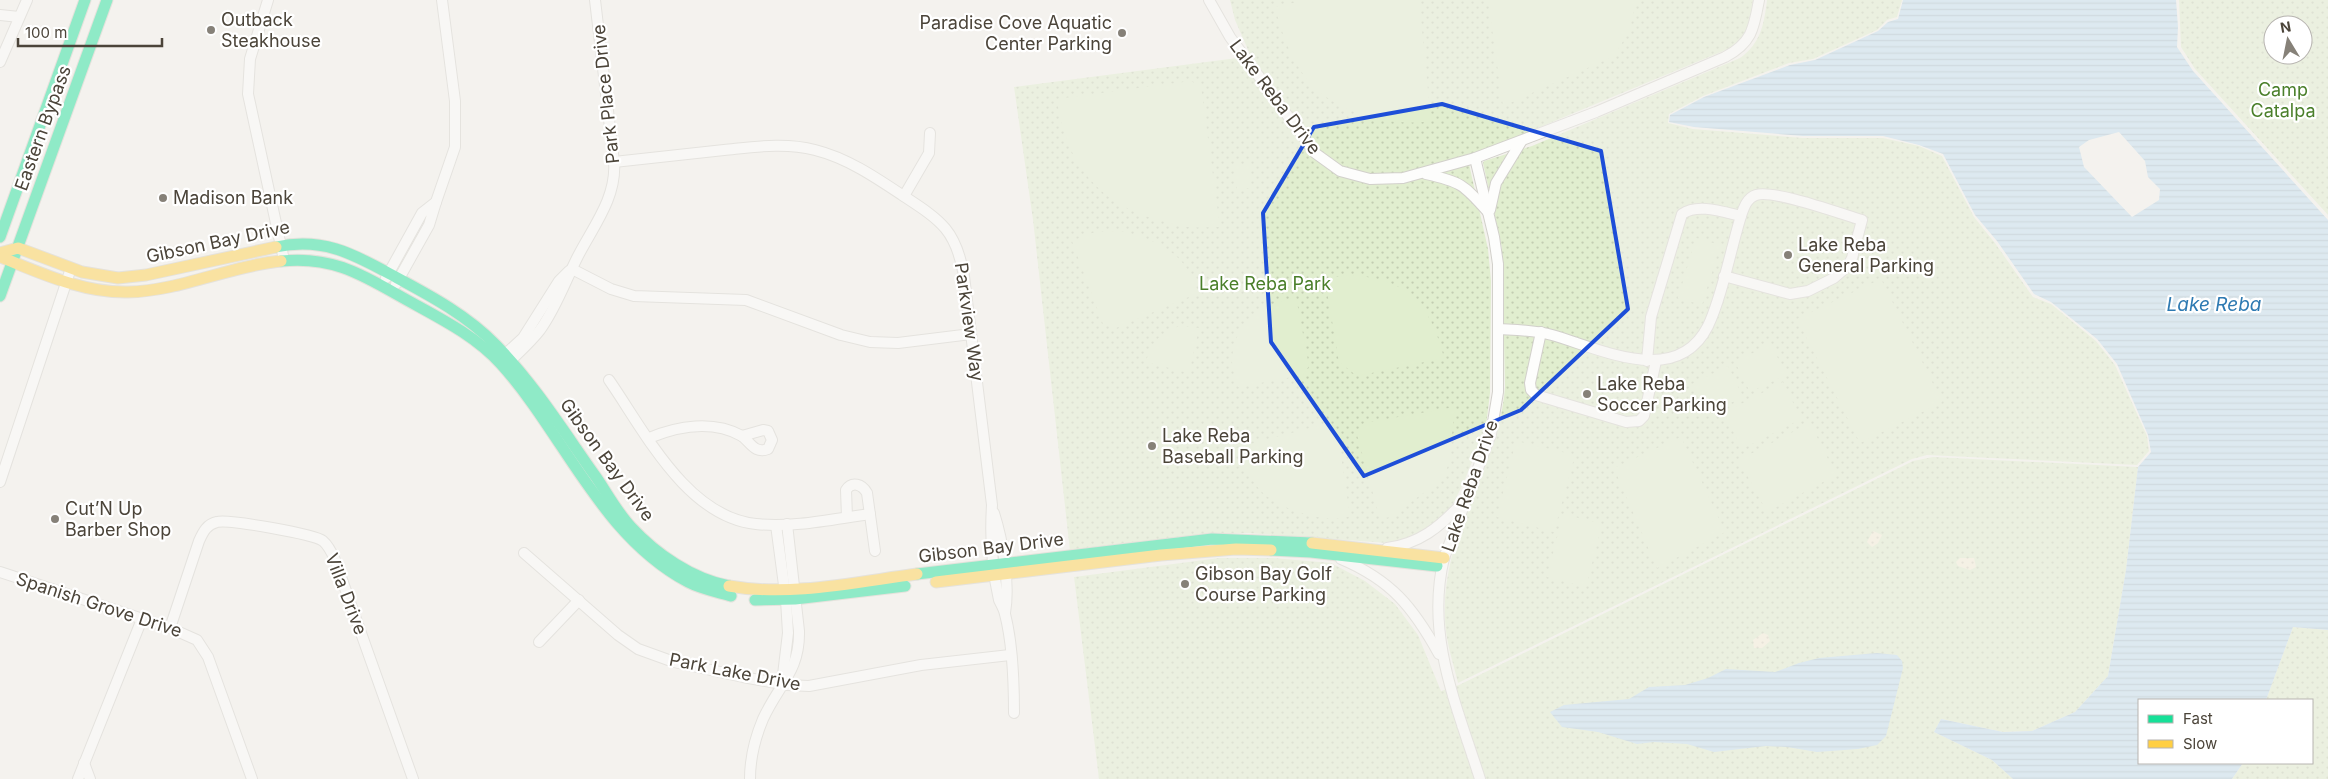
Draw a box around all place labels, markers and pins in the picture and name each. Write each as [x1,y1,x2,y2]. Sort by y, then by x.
place label: Outback Steakhouse [221,9,321,51]
place label: Paradise Cove Aquatic Center Parking [919,12,1112,54]
marker: Outback Steakhouse [205,24,217,36]
marker: Paradise Cove Aquatic Center Parking [1116,27,1128,39]
place label: Madison Bank [173,187,293,208]
marker: Madison Bank [157,192,169,204]
place label: Lake Reba General Parking [1798,234,1934,276]
marker: Lake Reba General Parking [1782,249,1794,261]
place label: Lake Reba Soccer Parking [1597,373,1727,415]
marker: Lake Reba Soccer Parking [1581,388,1593,400]
place label: Lake Reba Baseball Parking [1162,425,1304,467]
marker: Lake Reba Baseball Parking [1146,440,1158,452]
place label: Cut’N Up Barber Shop [65,498,171,540]
marker: Cut’N Up Barber Shop [49,513,61,525]
place label: Gibson Bay Golf Course Parking [1195,563,1332,605]
marker: Gibson Bay Golf Course Parking [1179,578,1191,590]

